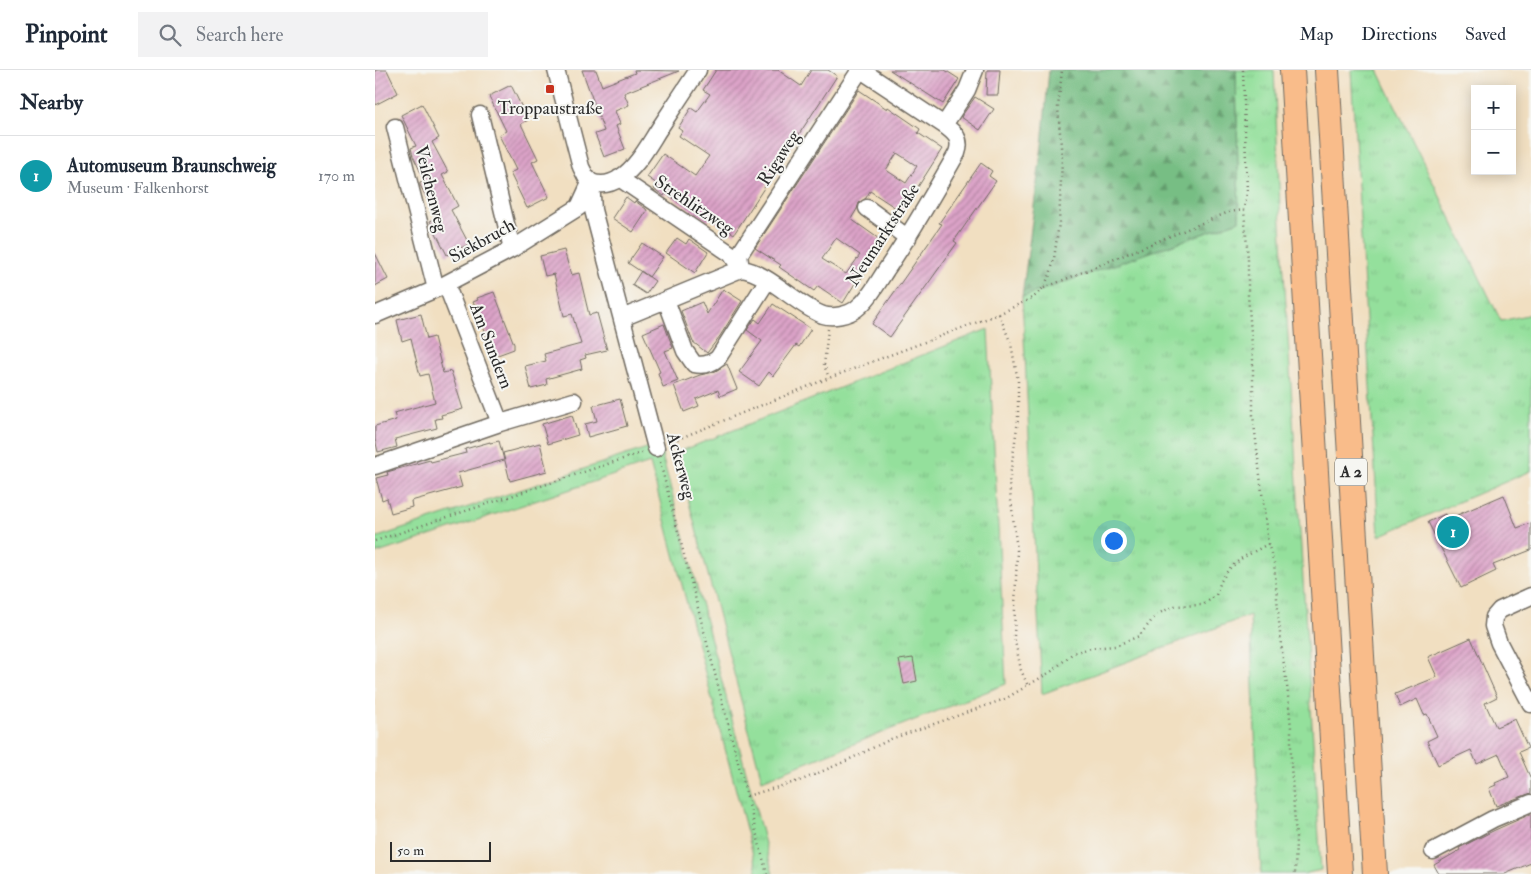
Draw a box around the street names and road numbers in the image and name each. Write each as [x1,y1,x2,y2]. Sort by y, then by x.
street label: Rigaweg [753,125,806,190]
street label: Veilchenweg [409,143,453,236]
street label: Strehlitzweg [650,170,739,241]
street label: Neumarktstraße [841,179,925,291]
street label: Siekbruch [445,213,520,269]
street label: Am Sundern [464,299,518,392]
street label: Ackerweg [661,429,701,503]
road number: A 2 [1335,458,1367,486]

